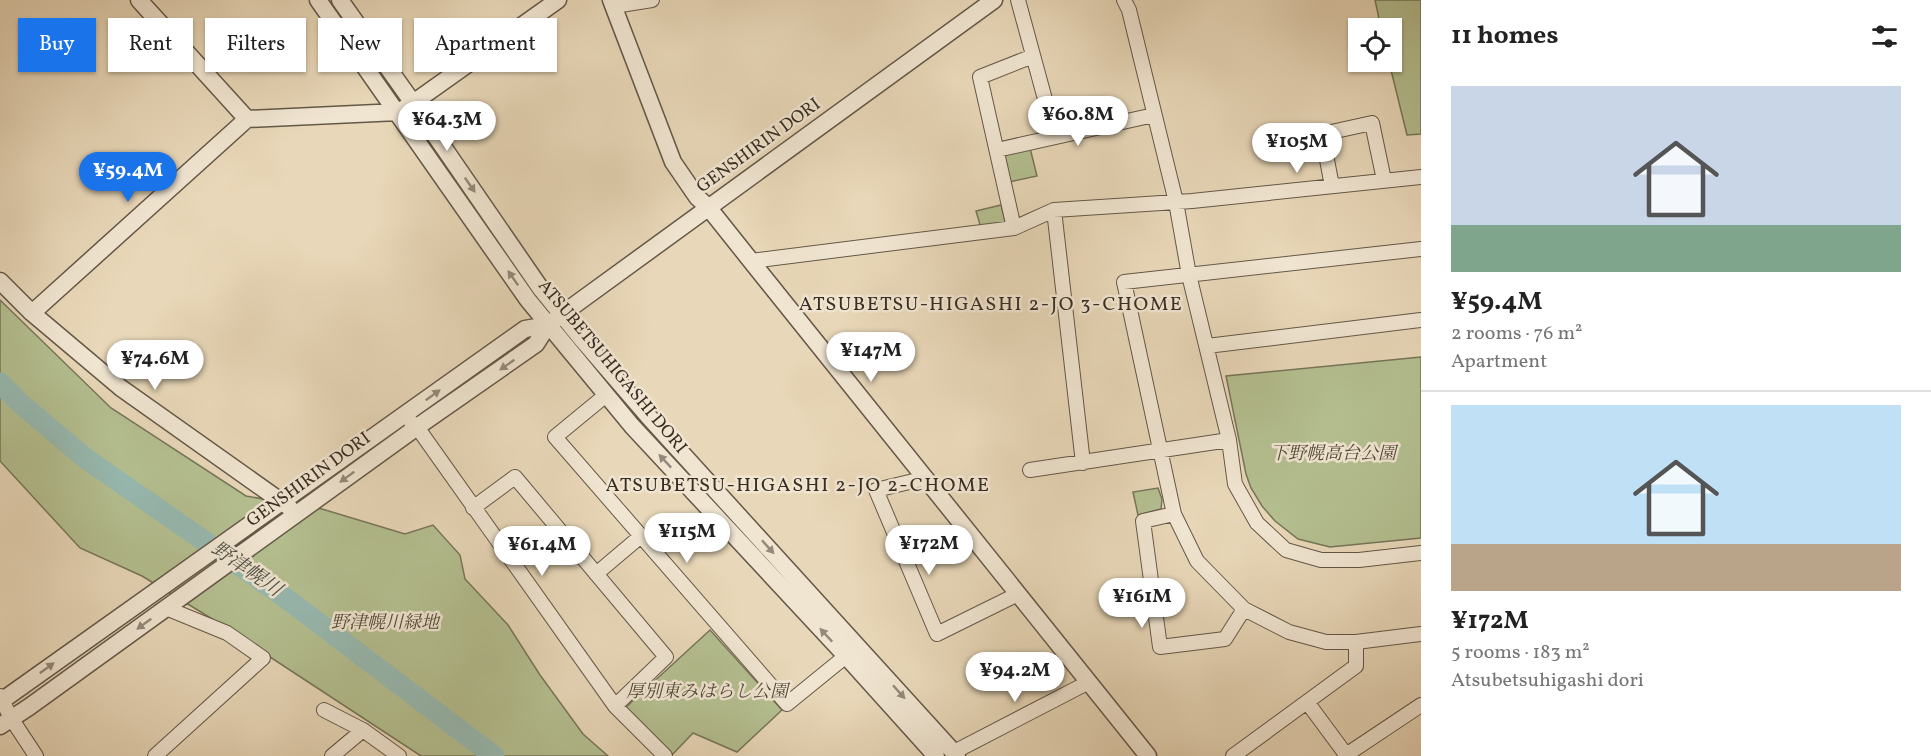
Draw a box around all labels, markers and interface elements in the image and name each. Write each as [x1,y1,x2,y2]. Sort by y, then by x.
chip: Buy [18,18,96,72]
chip: Rent [108,18,193,72]
chip: Filters [205,18,306,72]
chip: New [318,18,402,72]
chip: Apartment [414,18,557,72]
map controls [1348,18,1402,72]
button: locate [1348,18,1402,72]
text: 11 homes [1451,18,1558,54]
icon: filters [1868,20,1901,53]
street label: GENSHIRIN DORI [692,92,826,200]
pin: ¥60.8M [1029,96,1127,147]
pin: ¥64.3M [398,101,496,152]
text: ¥60.8M [1042,101,1114,129]
text: ¥64.3M [412,106,482,134]
pin: ¥105M [1255,123,1339,174]
icon: home [1622,125,1730,233]
text: ¥105M [1266,128,1328,156]
pin: ¥59.4M [79,152,177,203]
text: ¥59.4M [93,157,163,185]
one-way arrow [464,177,476,193]
one-way arrow [507,271,519,287]
street label: ATSUBETSUHIGASHI DORI [532,274,692,460]
text: ¥59.4M [1451,284,1542,320]
district label: ATSUBETSU-HIGASHI 2-JO 3-CHOME [799,291,1183,319]
text: 2 rooms · 76 m² [1451,320,1583,348]
pin: ¥147M [829,332,913,383]
text: ¥147M [840,337,902,365]
pin: ¥74.6M [106,340,204,391]
text: ¥74.6M [121,345,189,373]
text: Apartment [1451,348,1547,376]
one-way arrow [499,359,515,370]
one-way arrow [425,390,441,401]
street label: GENSHIRIN DORI [242,426,376,534]
park label: 下野幌高台公園 [1270,442,1399,467]
icon: home [1622,444,1730,552]
one-way arrow [658,454,672,469]
one-way arrow [340,471,356,483]
district label: ATSUBETSU-HIGASHI 2-JO 2-CHOME [605,472,991,500]
pin: ¥115M [645,513,729,564]
text: ¥115M [658,518,716,546]
pin: ¥172M [887,525,971,576]
pin: ¥61.4M [493,526,591,577]
text: ¥172M [899,530,959,558]
text: ¥61.4M [508,531,576,559]
water label: 野津幌川 [205,536,288,606]
one-way arrow [761,539,774,554]
pin: ¥161M [1100,578,1184,629]
text: ¥161M [1112,583,1172,611]
text: ¥172M [1451,603,1529,639]
park label: 野津幌川緑地 [331,611,441,636]
one-way arrow [136,618,152,630]
one-way arrow [820,628,834,642]
text: 5 rooms · 183 m² [1451,639,1590,667]
pin: ¥94.2M [966,652,1064,703]
text: ¥94.2M [980,657,1050,685]
one-way arrow [39,662,55,674]
text: Atsubetsuhigashi dori [1451,667,1644,695]
park label: 厚別東みはらし公園 [626,680,791,705]
one-way arrow [892,684,906,699]

